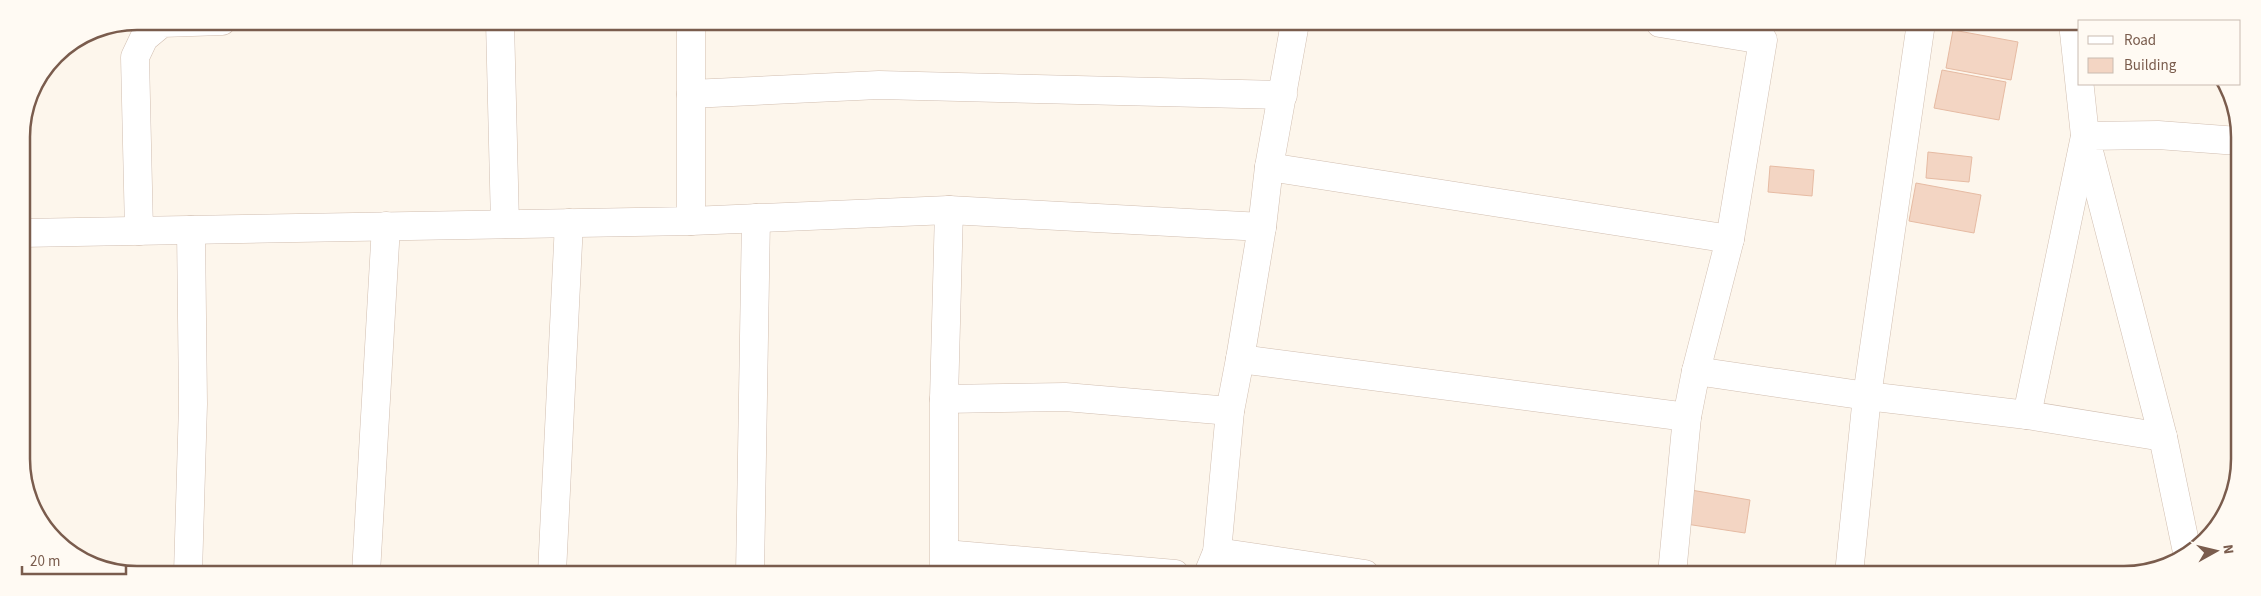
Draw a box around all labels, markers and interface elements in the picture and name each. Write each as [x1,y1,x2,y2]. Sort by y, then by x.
legend [2078,20,2241,85]
text: Road [2124,30,2156,51]
text: Building [2124,55,2177,76]
north arrow [2191,526,2241,576]
text: N [2217,543,2238,555]
scale bar [22,544,126,576]
text: 20 m [30,551,60,572]

